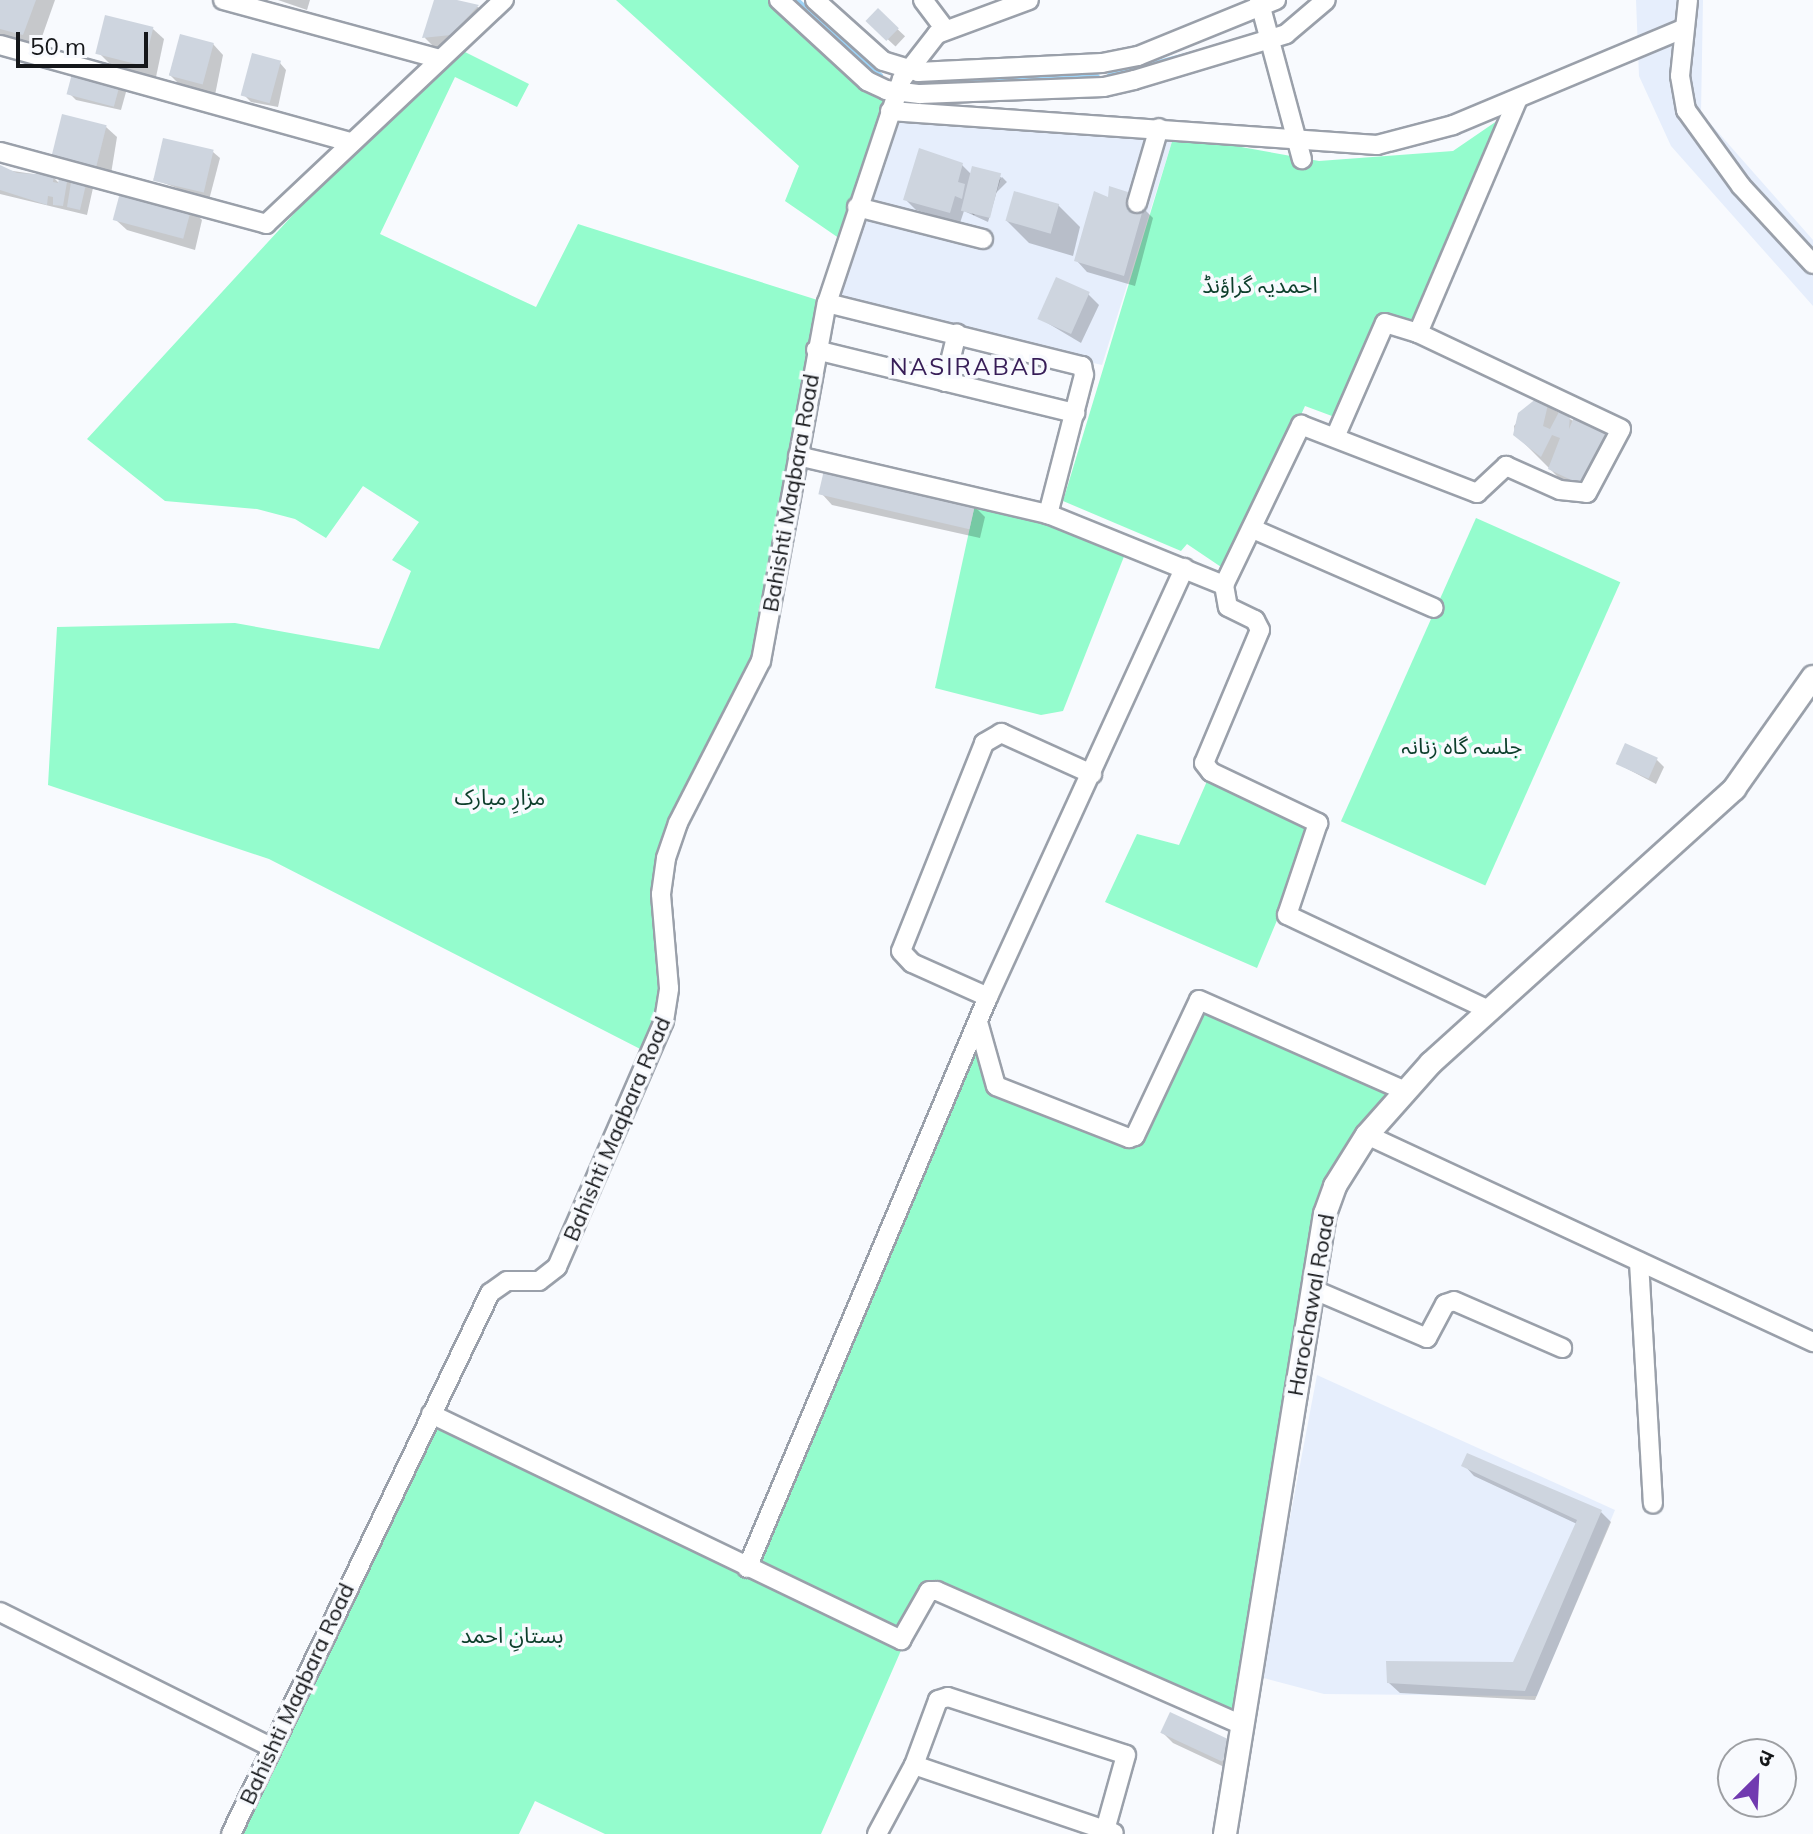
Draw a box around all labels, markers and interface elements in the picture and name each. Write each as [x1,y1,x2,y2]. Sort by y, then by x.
scale bar [20,16,152,66]
text: 50 m [30,31,86,61]
park label: احمدیہ گراؤنڈ [1202,273,1318,299]
district label: NASIRABAD [890,353,1050,381]
street label: Bahishti Maqbara Road [757,372,825,614]
park label: جلسہ گاہ زنانہ [1402,734,1522,760]
park label: مزارِ مبارک [455,785,545,811]
street label: Bahishti Maqbara Road [558,1013,676,1245]
street label: Harochawal Road [1282,1212,1340,1398]
street label: Bahishti Maqbara Road [234,1579,360,1809]
park label: بستانِ احمد [461,1623,563,1649]
north arrow [1717,1738,1797,1818]
text: उ [1754,1742,1778,1773]

